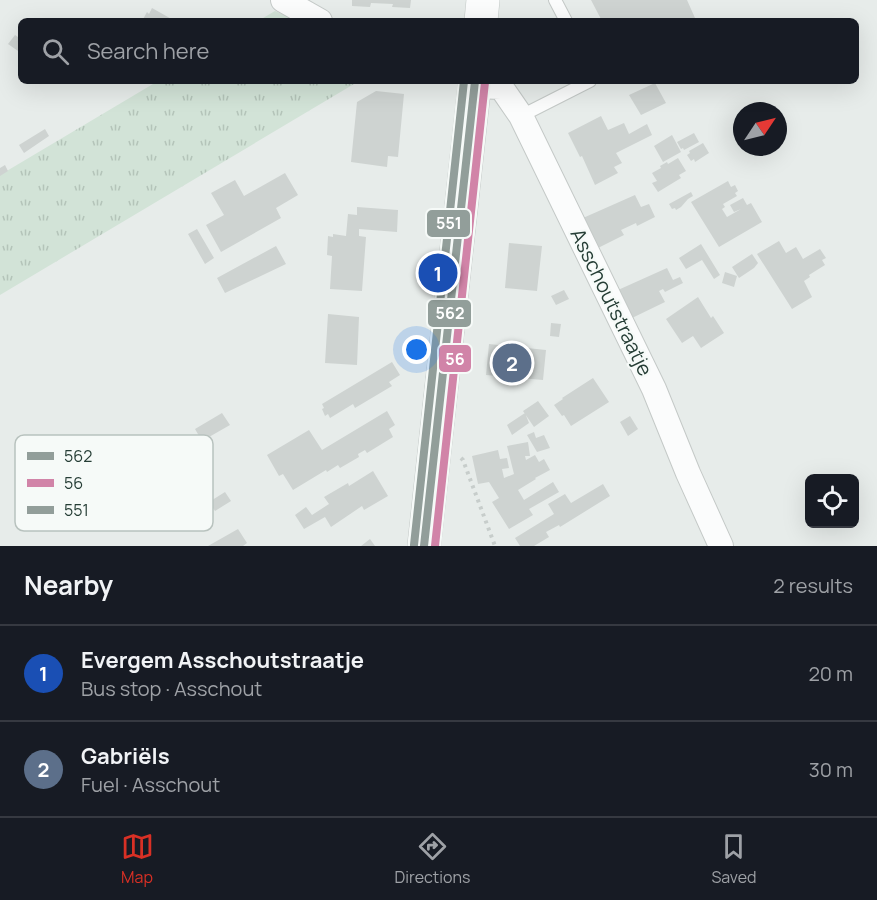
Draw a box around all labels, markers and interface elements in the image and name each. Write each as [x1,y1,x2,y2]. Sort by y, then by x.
search box [18,18,859,84]
icon: search [39,35,72,68]
text: Search here [87,36,209,66]
north arrow [733,102,787,156]
line badge: 551 [426,209,471,238]
text: 551 [436,212,462,234]
street label: Asschoutstraatje [565,224,659,380]
pin: 1 [418,250,458,296]
line badge: 562 [427,299,472,328]
text: 562 [436,302,464,324]
your location [402,335,431,364]
pin: 2 [492,340,532,386]
line badge: 56 [438,344,472,373]
text: 56 [445,348,465,370]
legend [15,435,213,531]
text: 562 [64,445,92,467]
text: 56 [64,472,83,494]
map controls [805,474,859,528]
button: locate [805,474,859,528]
text: 551 [64,499,89,521]
text: Nearby [24,567,113,603]
text: 2 results [773,572,853,599]
text: Evergem Asschoutstraatje [81,645,364,675]
text: 1 [39,660,48,687]
text: 20 m [808,660,853,687]
text: Bus stop · Asschout [81,675,262,702]
text: Gabriëls [81,741,170,771]
text: 2 [38,756,49,783]
text: 30 m [809,756,853,783]
text: Fuel · Asschout [81,771,220,798]
tab: Map [121,830,154,888]
tab: Directions [395,830,470,888]
tab: Saved [711,830,756,888]

